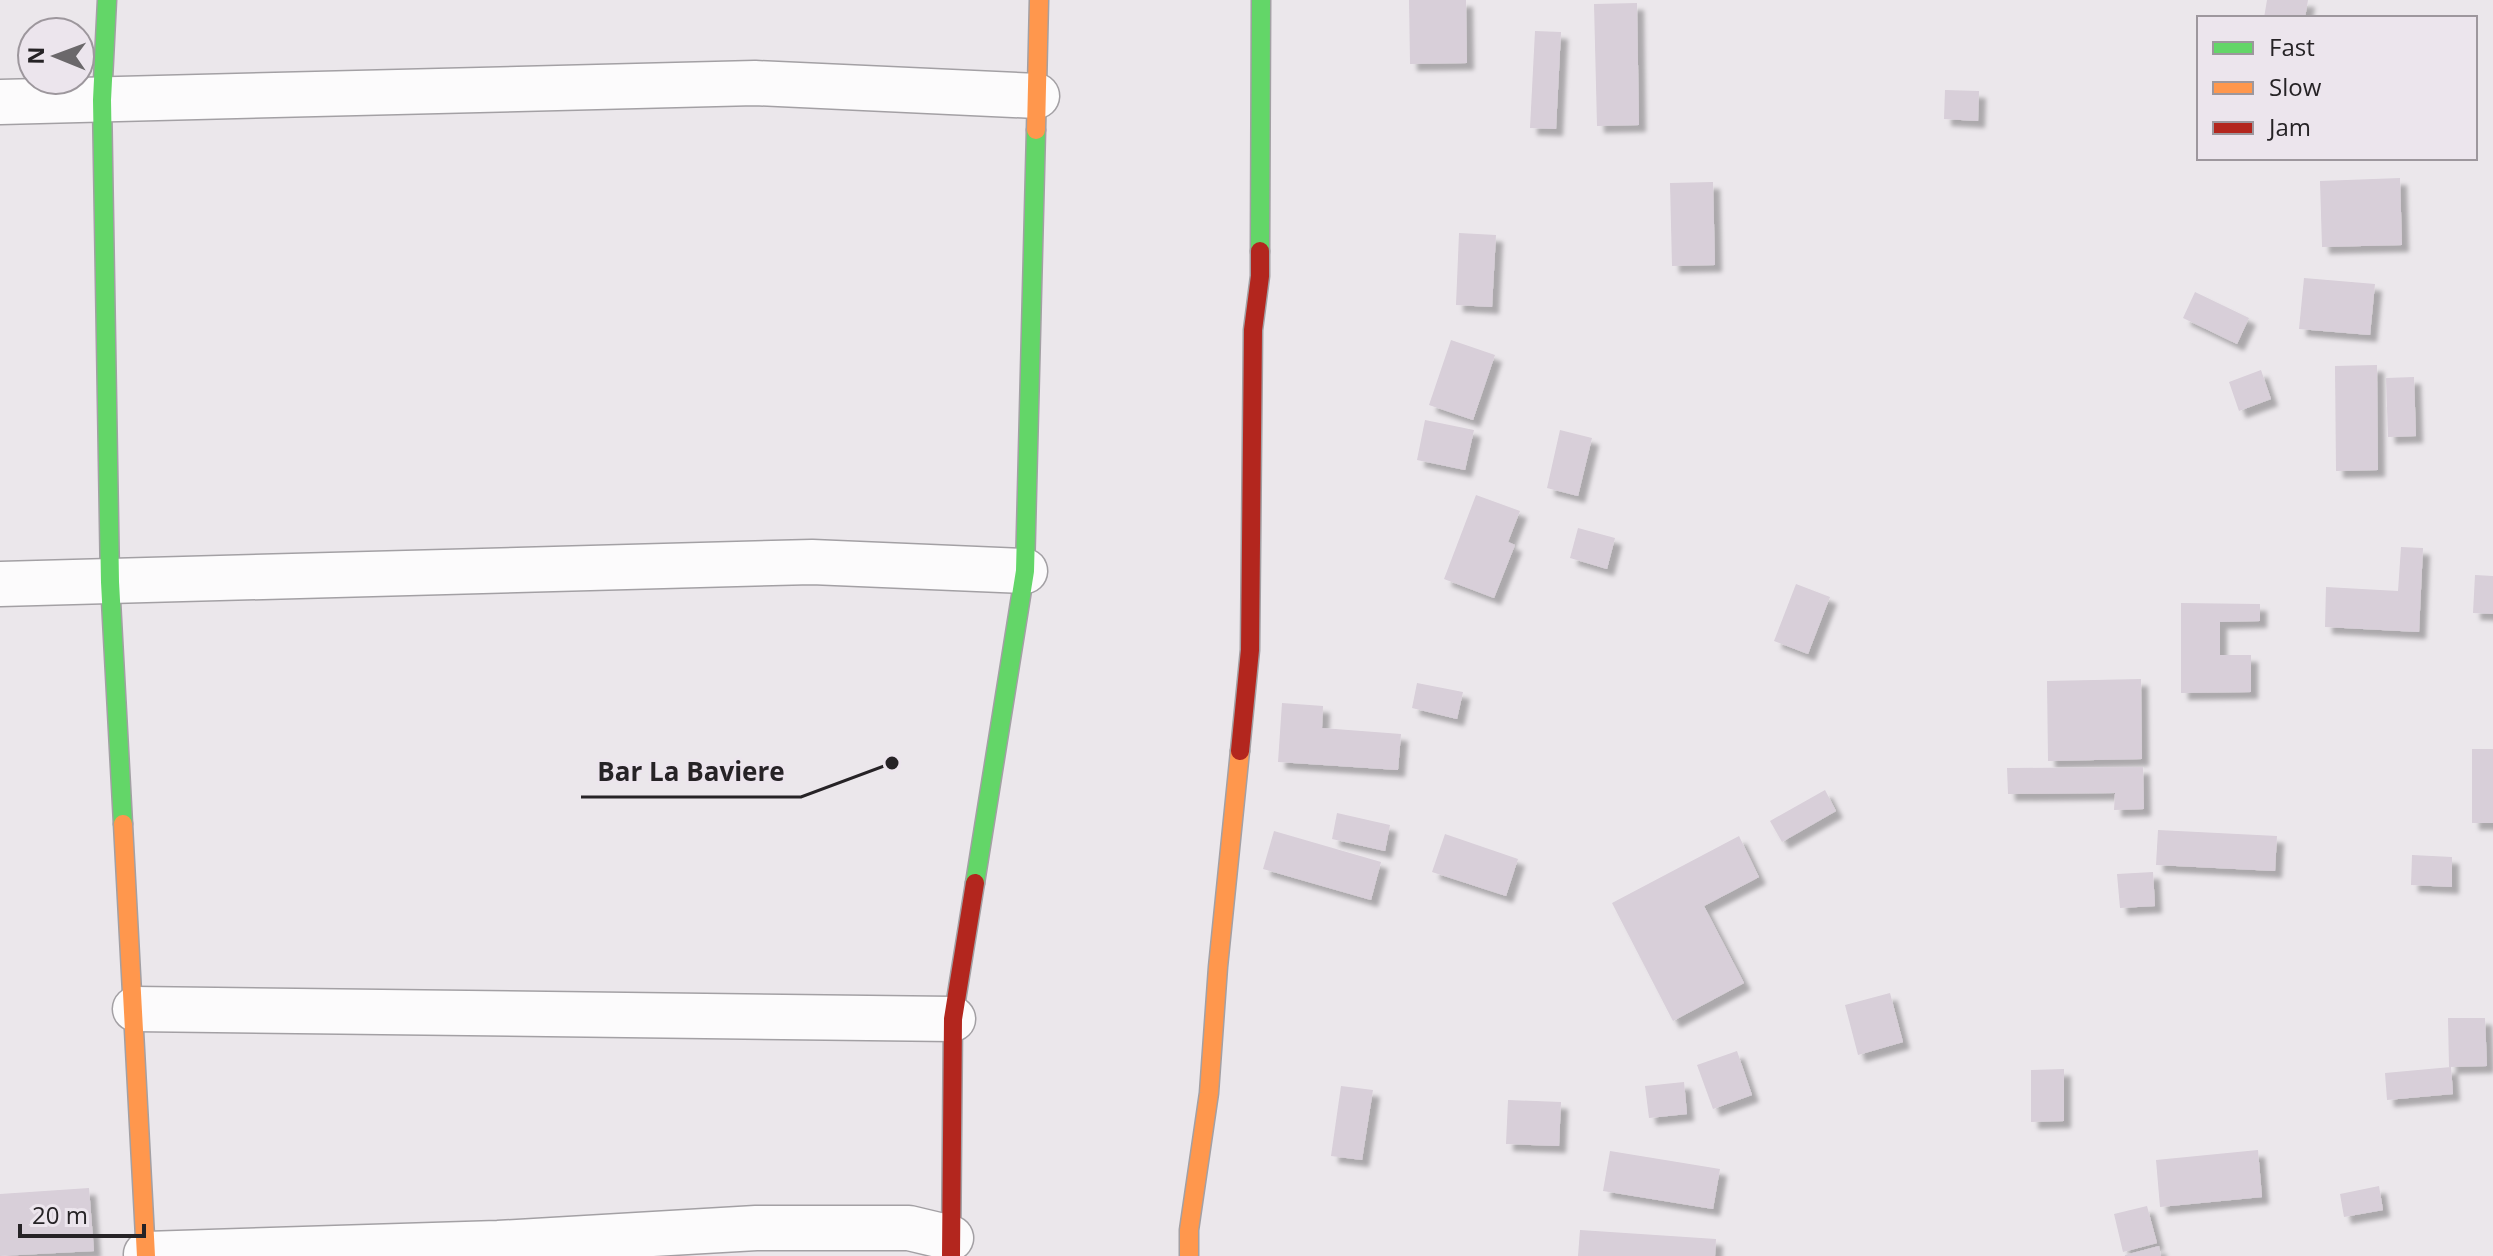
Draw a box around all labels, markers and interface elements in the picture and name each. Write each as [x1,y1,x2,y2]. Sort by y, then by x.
north arrow [16,16,96,96]
legend [2197,16,2477,160]
text: Fast [2269,30,2315,63]
text: N [20,46,50,65]
text: Slow [2269,70,2322,103]
text: Jam [2267,110,2311,143]
callout: Bar La Baviere [581,747,801,797]
text: Bar La Baviere [597,753,785,789]
scale bar [20,1188,144,1238]
text: 20 m [32,1198,88,1231]

